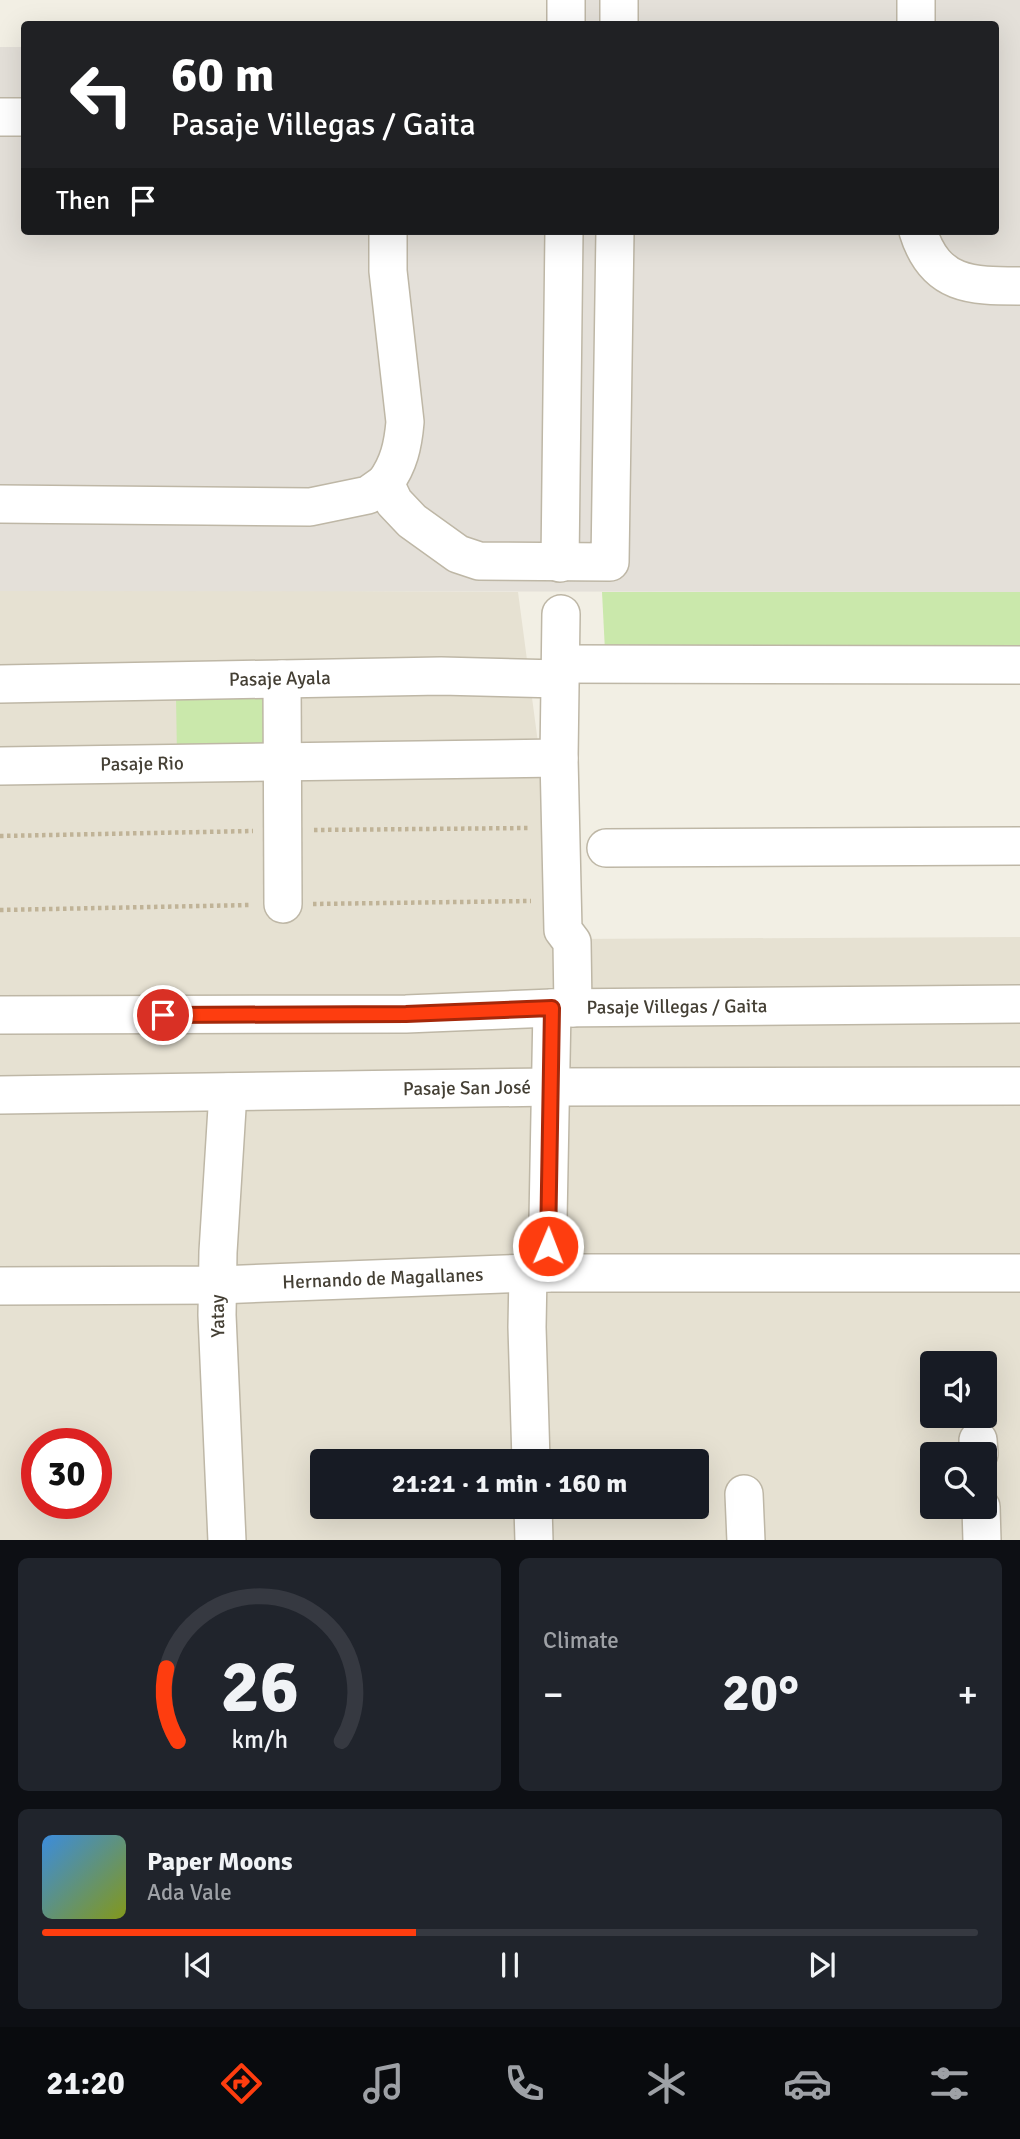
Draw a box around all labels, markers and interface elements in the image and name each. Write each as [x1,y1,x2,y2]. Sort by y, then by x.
text: 60 m [171,45,274,105]
icon: left [56,49,147,140]
text: Pasaje Villegas / Gaita [171,105,476,144]
icon: arrive [124,182,162,220]
text: Then [56,185,110,217]
street label: Pasaje Ayala [229,666,331,692]
street label: Pasaje Rio [100,751,184,777]
pin [133,985,193,1045]
street label: Pasaje Villegas / Gaita [586,994,767,1020]
icon: arrive [144,996,182,1034]
street label: Pasaje San José [403,1075,531,1101]
position arrow [511,1209,585,1283]
street label: Hernando de Magallanes [282,1263,484,1294]
street label: Yatay [206,1294,230,1338]
map controls [920,1351,997,1519]
button: sound [920,1351,997,1428]
speed limit sign: 30 [21,1428,112,1519]
button: search [920,1442,997,1519]
text: 21:21 · 1 min · 160 m [392,1468,627,1500]
text: Climate [543,1626,619,1655]
text: 26 [220,1643,299,1732]
text: 20° [722,1661,799,1725]
text: − [543,1671,564,1718]
text: + [957,1671,978,1718]
text: km/h [231,1723,288,1754]
text: Paper Moons [147,1846,293,1878]
text: Ada Vale [147,1878,232,1907]
icon: previous [179,1946,217,1984]
icon: pause [491,1946,529,1984]
icon: next [803,1946,841,1984]
icon: directions [217,2059,266,2108]
icon: music [359,2059,408,2108]
icon: phone [500,2059,549,2108]
icon: climate [642,2059,691,2108]
icon: car [783,2059,832,2108]
icon: filters [925,2059,974,2108]
text: 21:20 [46,2064,125,2103]

